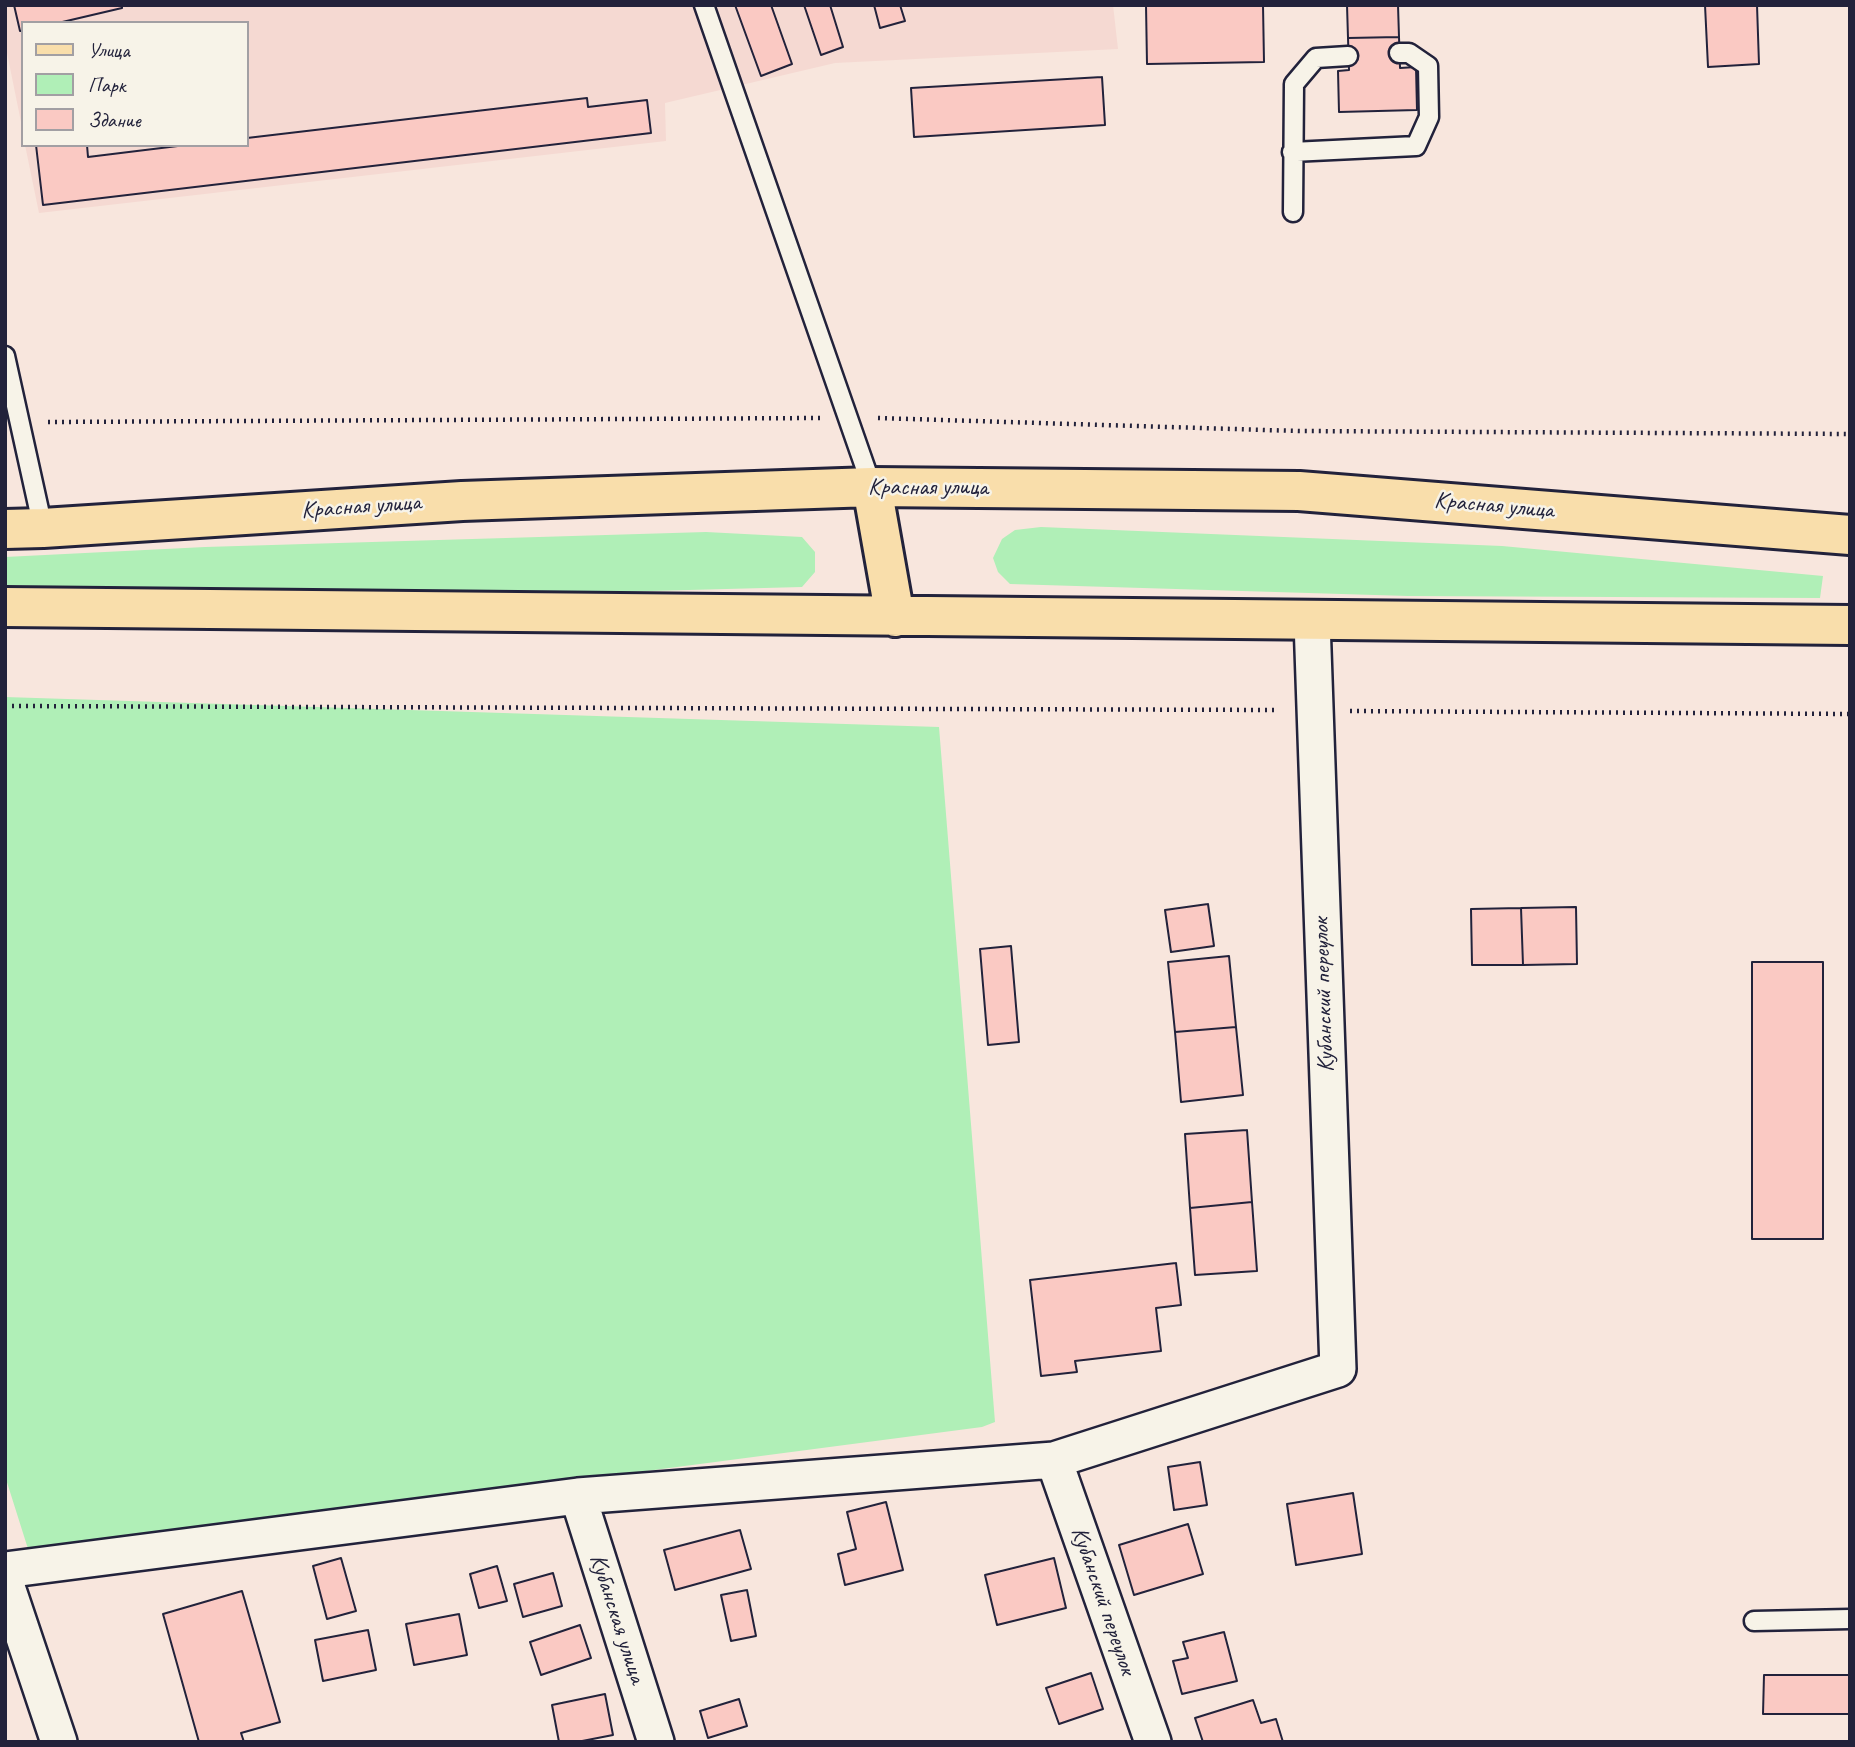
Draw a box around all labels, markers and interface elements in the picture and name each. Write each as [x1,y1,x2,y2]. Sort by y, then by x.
legend [21,21,248,147]
text: Улица [88,37,130,63]
text: Парк [88,72,125,98]
text: Здание [88,107,141,133]
street label: Красная улица [868,474,988,502]
street label: Красная улица [1433,486,1555,526]
street label: Красная улица [300,488,422,526]
street label: Кубанский переулок [1307,917,1341,1073]
street label: Кубанский переулок [1064,1523,1142,1679]
street label: Кубанская улица [583,1551,651,1687]

